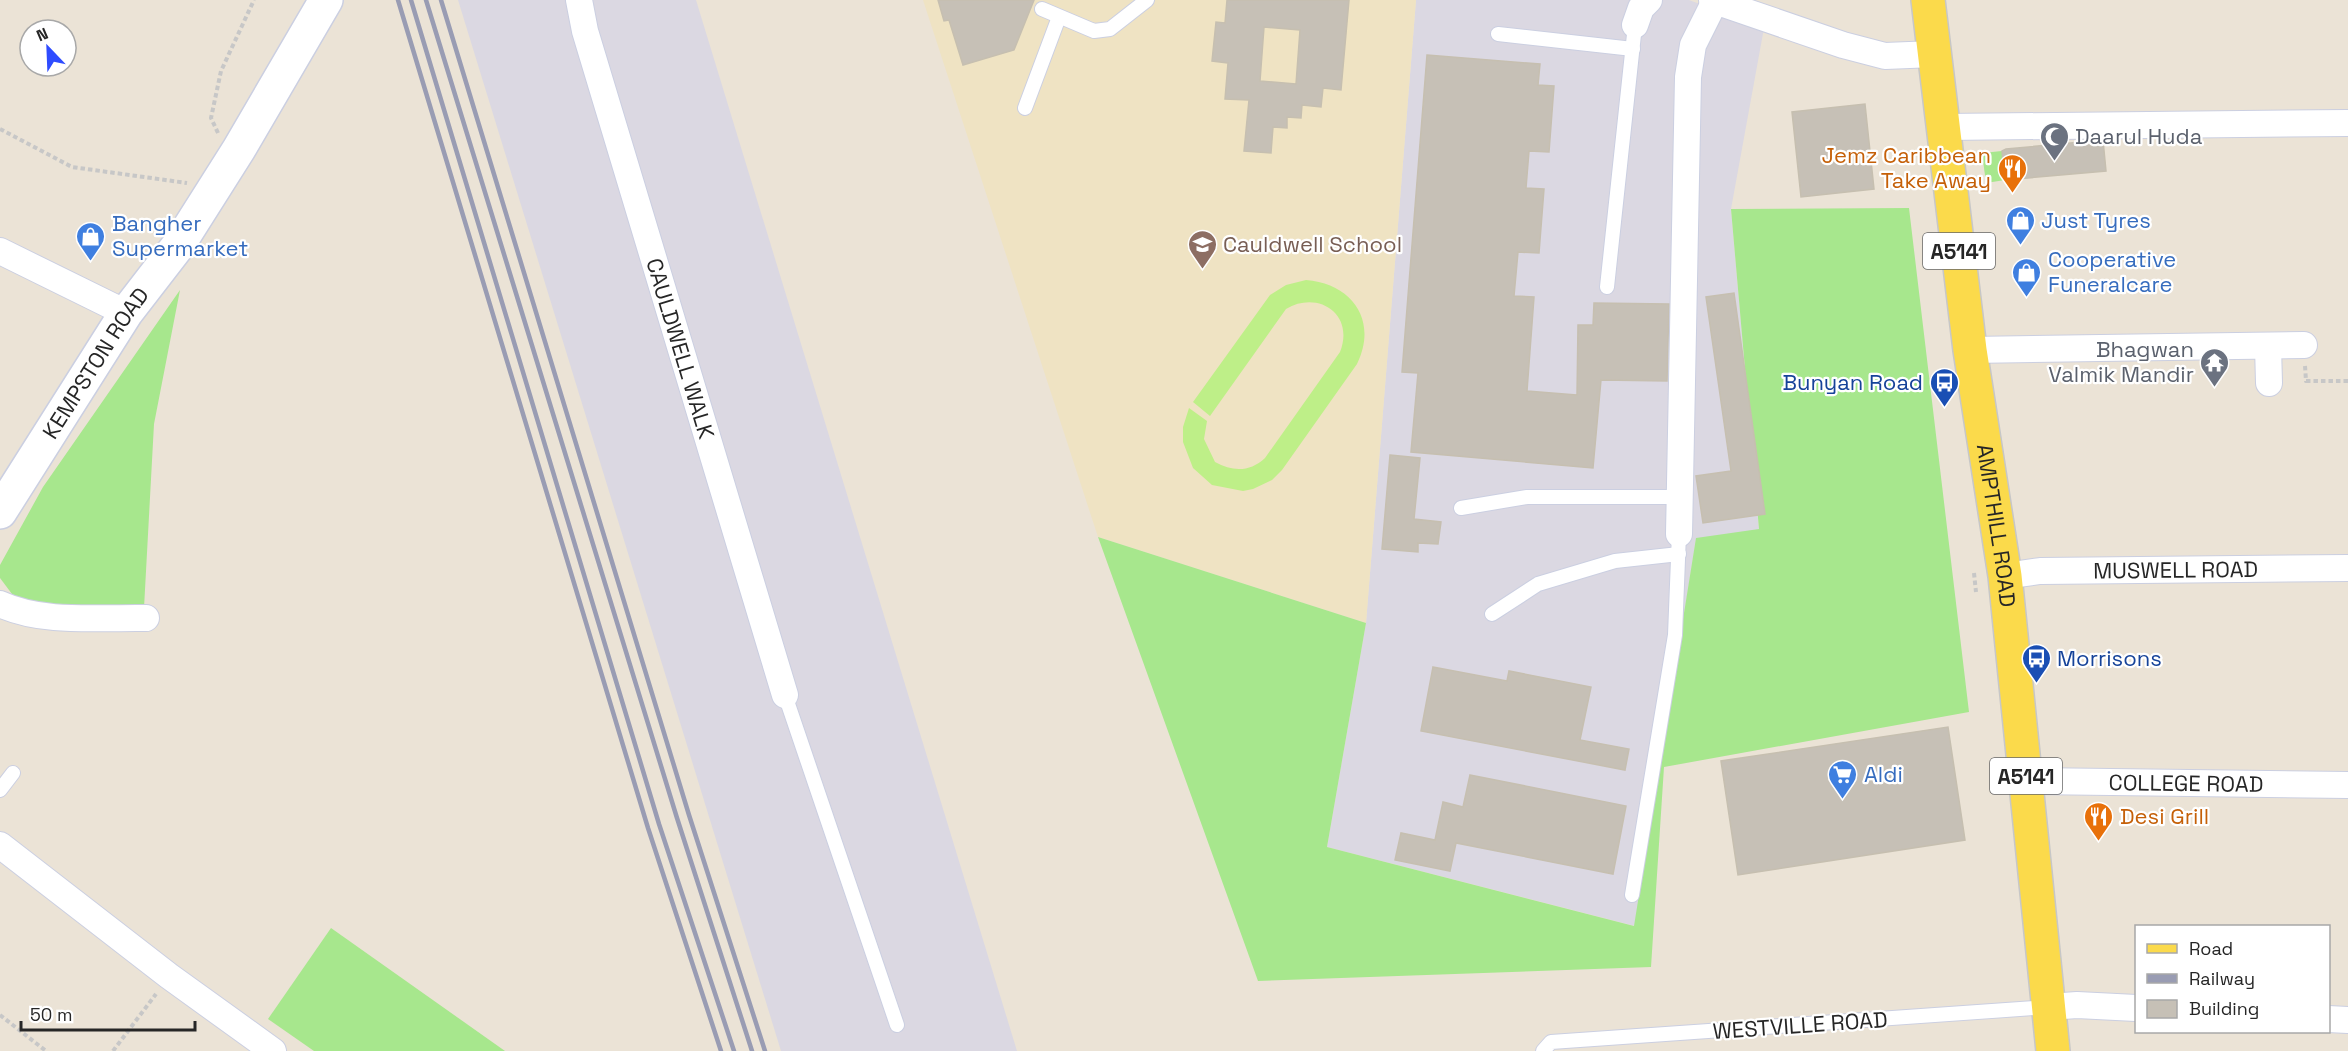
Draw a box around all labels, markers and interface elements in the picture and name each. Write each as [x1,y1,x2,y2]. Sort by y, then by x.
north arrow [18,18,78,78]
text: N [33,23,51,46]
mosque icon: Daarul Huda [2038,120,2070,162]
place label: Daarul Huda [2075,122,2203,150]
place label: Jemz Caribbean Take Away [1822,141,1991,194]
restaurant icon: Jemz Caribbean Take Away [1996,152,2028,194]
shop icon: Just Tyres [2004,204,2036,246]
place label: Just Tyres [2041,206,2151,234]
place label: Bangher Supermarket [112,209,248,262]
shop icon: Bangher Supermarket [75,220,107,262]
school or university icon: Cauldwell School [1186,228,1218,270]
place label: Cauldwell School [1223,230,1402,258]
road number: A5141 [1923,233,1995,269]
place label: Cooperative Funeralcare [2048,245,2176,298]
street label: CAULDWELL WALK [640,255,721,443]
shop icon: Cooperative Funeralcare [2011,256,2043,298]
street label: KEMPSTON ROAD [36,282,155,444]
place label: Bhagwan Valmik Mandir [2048,335,2194,388]
temple icon: Bhagwan Valmik Mandir [2199,346,2231,388]
bus stop icon: Bunyan Road [1928,366,1960,408]
place label: Bunyan Road [1782,368,1923,396]
street label: AMPTHILL ROAD [1971,442,2022,608]
street label: MUSWELL ROAD [2093,555,2258,584]
bus stop icon: Morrisons [2020,642,2052,684]
place label: Morrisons [2057,644,2162,672]
supermarket icon: Aldi [1827,758,1859,800]
road number: A5141 [1990,758,2062,794]
place label: Aldi [1864,760,1903,788]
street label: COLLEGE ROAD [2108,768,2264,798]
restaurant icon: Desi Grill [2083,800,2115,842]
place label: Desi Grill [2120,802,2209,830]
legend [2135,925,2330,1033]
text: Road [2189,937,2233,960]
text: Railway [2189,967,2255,990]
scale bar [21,994,195,1032]
text: Building [2189,997,2259,1020]
text: 50 m [30,1003,72,1026]
street label: WESTVILLE ROAD [1712,1005,1888,1045]

